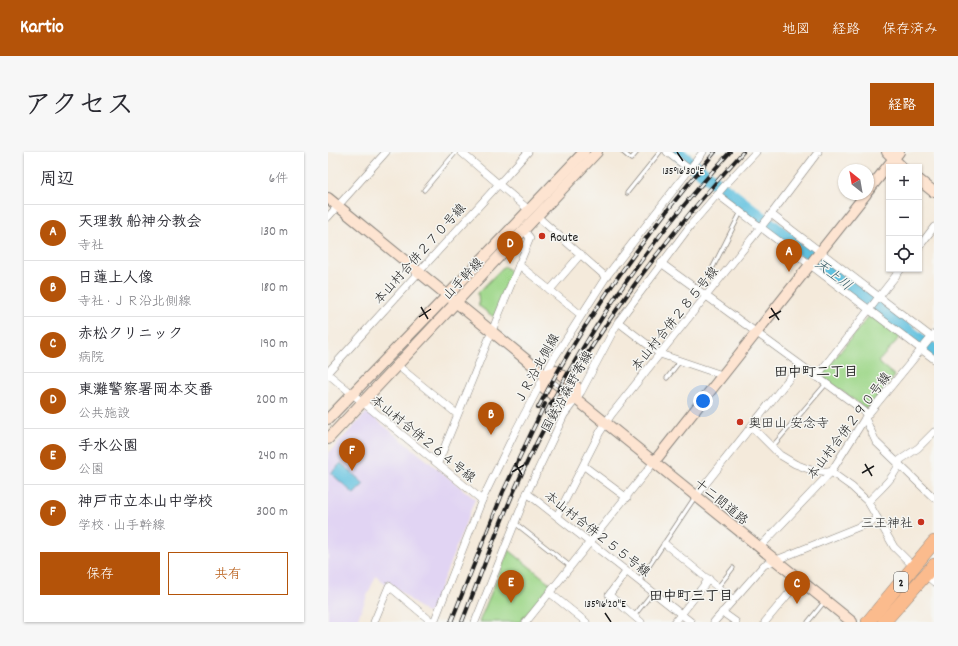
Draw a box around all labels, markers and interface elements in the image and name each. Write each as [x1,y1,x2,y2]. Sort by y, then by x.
text: Kartio [20,15,64,42]
text: 地図 [782,20,810,40]
text: 経路 [832,20,860,40]
text: 保存済み [882,20,938,40]
button: 経路 [870,83,934,126]
text: アクセス [24,88,134,128]
north arrow [838,164,874,200]
map controls [886,164,922,272]
button: + [886,164,922,200]
text: 135°16'30"E [662,165,704,179]
text: 周辺 [40,169,74,193]
text: 6件 [269,170,288,189]
street label: 本山村合併２７０号線 [370,199,472,309]
button: − [886,200,922,236]
text: 天理教 船神分教会 [78,212,201,234]
text: A [49,223,57,242]
text: 130 m [260,223,288,242]
place label: Route [550,229,579,248]
pin: D [497,231,523,264]
marker: Route [537,231,547,241]
button: locate [886,236,922,272]
text: 寺社 [78,237,104,256]
pin: A [776,239,802,272]
street label: 山手幹線 [439,253,489,305]
water label: 天上川 [810,255,855,296]
street label: 本山村合併２８５号線 [628,262,725,376]
text: 日蓮上人像 [78,268,153,290]
text: B [50,279,56,298]
text: 180 m [261,279,288,298]
text: 寺社 · ＪＲ沿北側線 [78,293,191,312]
text: 赤松クリニック [78,324,183,346]
street label: ＪＲ沿北側線 [511,330,566,408]
text: C [50,335,56,354]
text: 190 m [260,335,288,354]
street label: 国鉄沿森野寄線 [538,347,599,437]
text: 病院 [78,349,104,368]
district label: 田中町二丁目 [774,363,858,383]
street label: 本山村合併２９０号線 [803,368,897,484]
text: 東灘警察署岡本交番 [78,380,213,402]
text: D [50,391,56,410]
text: 200 m [256,391,288,410]
your location [693,391,713,411]
street label: 本山村合併２６４号線 [366,392,480,489]
pin: B [478,402,504,435]
text: 公共施設 [78,405,130,424]
place label: 奥田山 安念寺 [748,415,829,434]
marker: 奥田山 安念寺 [735,417,745,427]
text: 手水公園 [78,436,138,458]
pin: F [339,438,365,471]
text: E [50,447,56,466]
text: 240 m [258,447,288,466]
text: 公園 [78,461,104,480]
street label: 十二間道路 [689,475,752,531]
street label: 本山村合併２５５号線 [539,487,654,583]
text: 神戸市立本山中学校 [78,492,213,514]
text: F [50,503,56,522]
text: 300 m [256,503,288,522]
place label: 三王神社 [861,515,913,534]
text: 学校 · 山手幹線 [78,517,165,536]
marker: 三王神社 [916,517,926,527]
button: 保存 [40,552,160,595]
button: 共有 [168,552,288,595]
pin: E [498,570,524,603]
pin: C [784,571,810,604]
road number: 2 [894,572,908,592]
district label: 田中町三丁目 [649,587,733,607]
text: 135°16'20"E [584,598,626,612]

